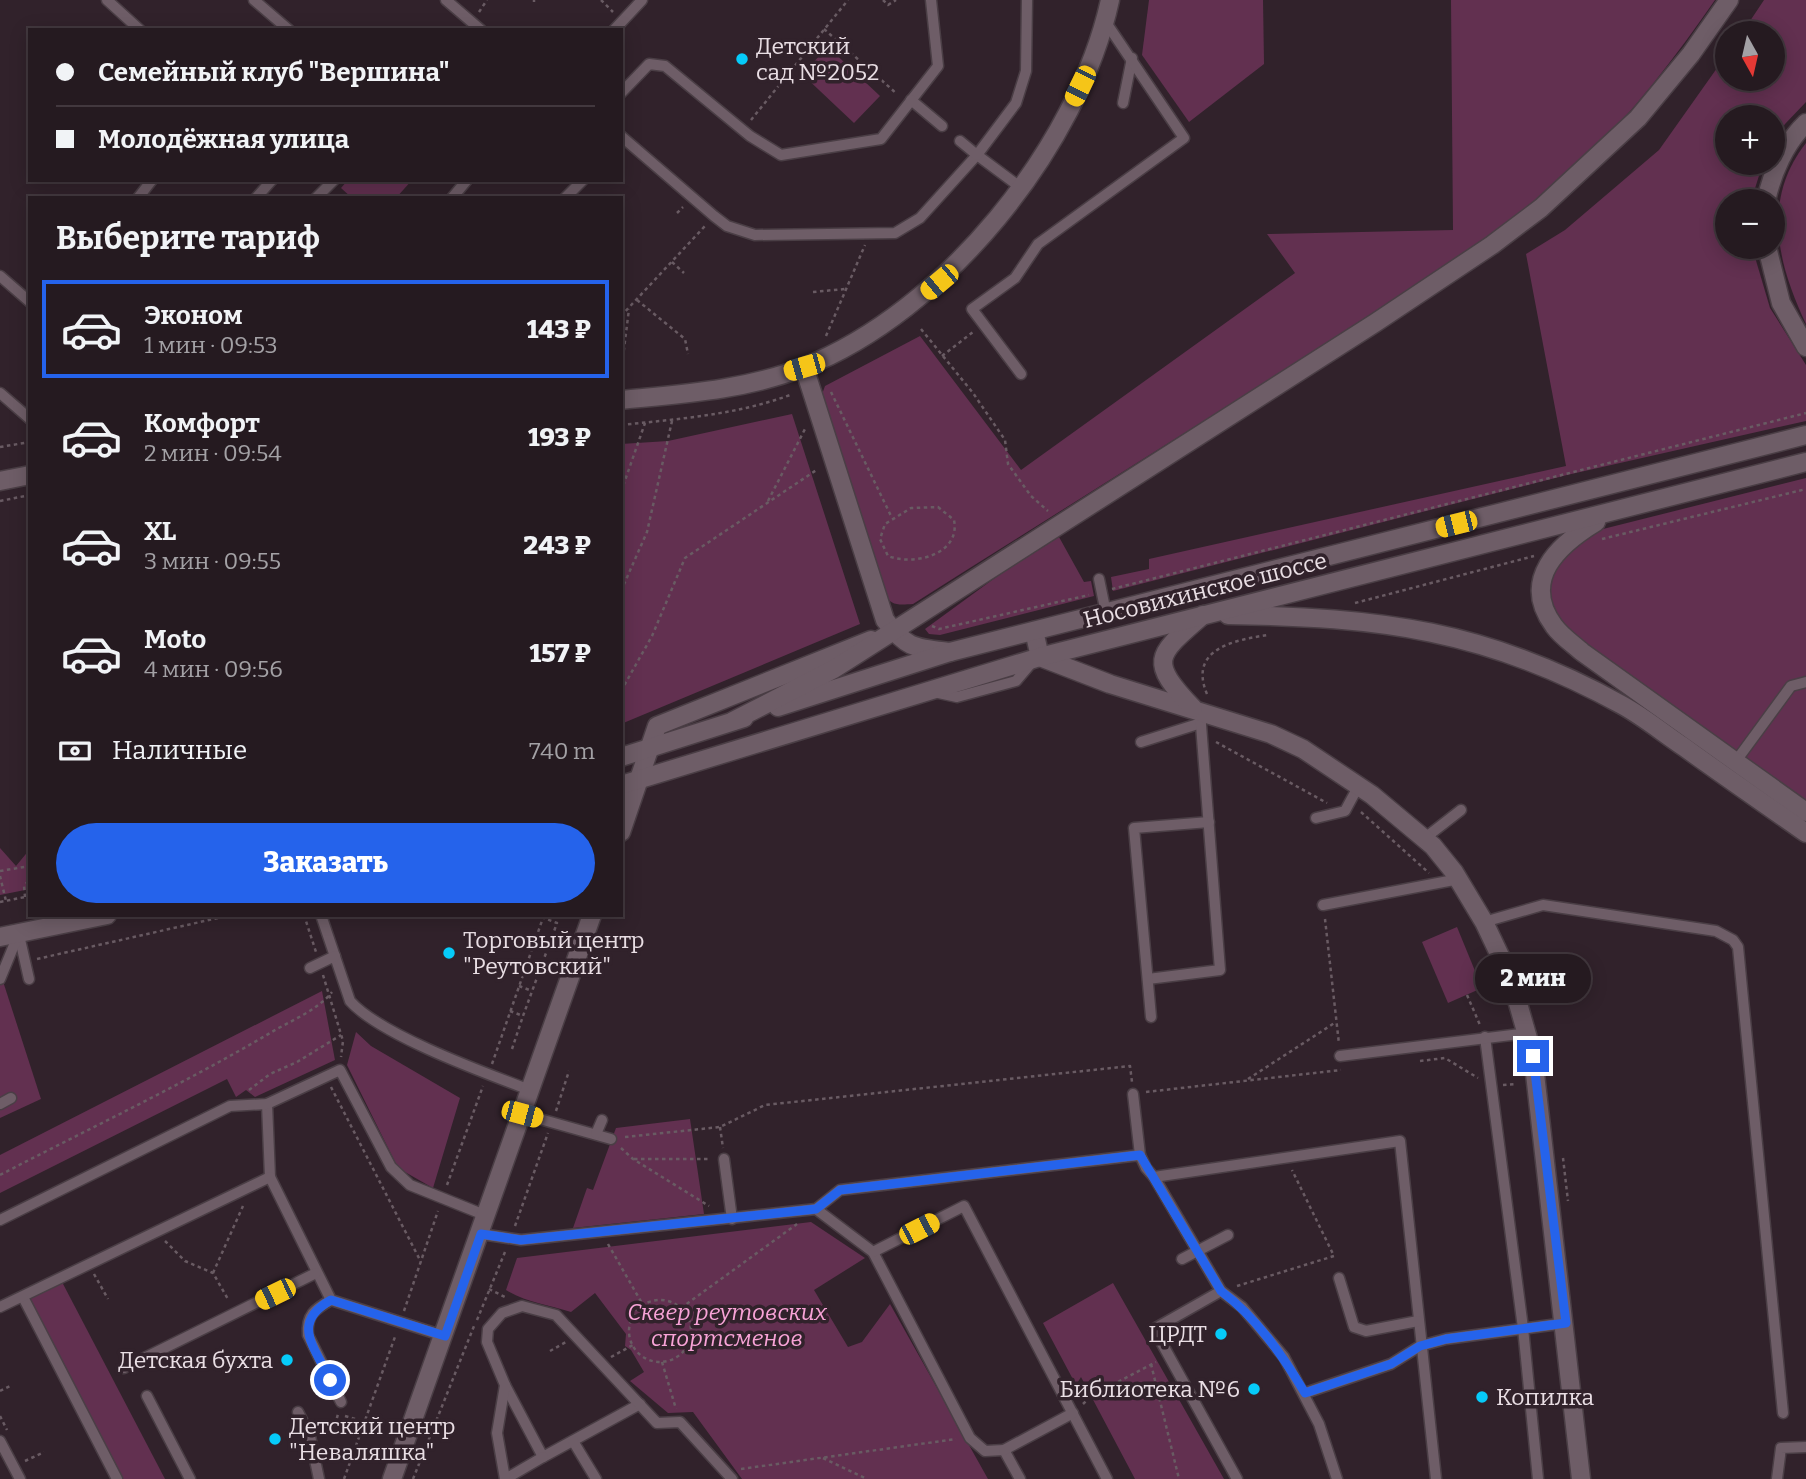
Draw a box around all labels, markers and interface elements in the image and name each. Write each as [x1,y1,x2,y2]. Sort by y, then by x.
north arrow [1715,21,1785,91]
map controls [1715,21,1785,259]
place label: Детский сад №2052 [756,32,879,86]
marker: Детский сад №2052 [734,51,750,67]
text: Семейный клуб "Вершина" [98,57,450,88]
car [1062,63,1099,109]
button: + [1715,105,1785,175]
text: Молодёжная улица [98,124,349,155]
button: − [1715,189,1785,259]
text: Выберите тариф [56,219,320,257]
car [917,260,962,304]
icon: car [60,298,123,361]
text: Эконом [144,300,243,331]
text: 143 ₽ [527,314,591,345]
text: 1 мин · 09:53 [144,331,278,359]
car [781,351,828,383]
icon: car [60,406,123,469]
text: Комфорт [144,408,260,439]
text: 193 ₽ [528,422,591,453]
text: 2 мин · 09:54 [144,439,282,467]
car [1434,509,1479,539]
icon: car [60,514,123,577]
text: XL [144,516,176,547]
text: 243 ₽ [523,530,591,561]
street label: Носовихинское шоссе [1080,546,1330,634]
text: 3 мин · 09:55 [144,547,281,575]
icon: car [60,622,123,685]
text: Moto [144,624,206,655]
text: 157 ₽ [530,638,591,669]
text: 4 мин · 09:56 [144,655,283,683]
icon: cash [56,732,94,770]
text: Наличные [112,735,247,766]
text: 740 m [529,737,595,765]
button: Заказать [56,823,595,903]
place label: Торговый центр "Реутовский" [463,926,644,980]
marker: Торговый центр "Реутовский" [441,945,457,961]
callout: 2 мин [1475,954,1591,1004]
text: 2 мин [1500,964,1566,992]
route end [1517,1040,1549,1072]
car [499,1098,546,1130]
car [896,1210,943,1248]
car [252,1275,299,1313]
park label: Сквер реутовских спортсменов [627,1298,827,1352]
place label: ЦРДТ [1148,1320,1207,1348]
marker: ЦРДТ [1213,1326,1229,1342]
place label: Детская бухта [118,1346,273,1374]
marker: Детская бухта [279,1352,295,1368]
route start [314,1364,346,1396]
place label: Библиотека №6 [1060,1375,1240,1403]
marker: Библиотека №6 [1246,1381,1262,1397]
place label: Копилка [1496,1383,1594,1411]
marker: Копилка [1474,1389,1490,1405]
place label: Детский центр "Неваляшка" [289,1412,456,1466]
marker: Детский центр "Неваляшка" [267,1431,283,1447]

